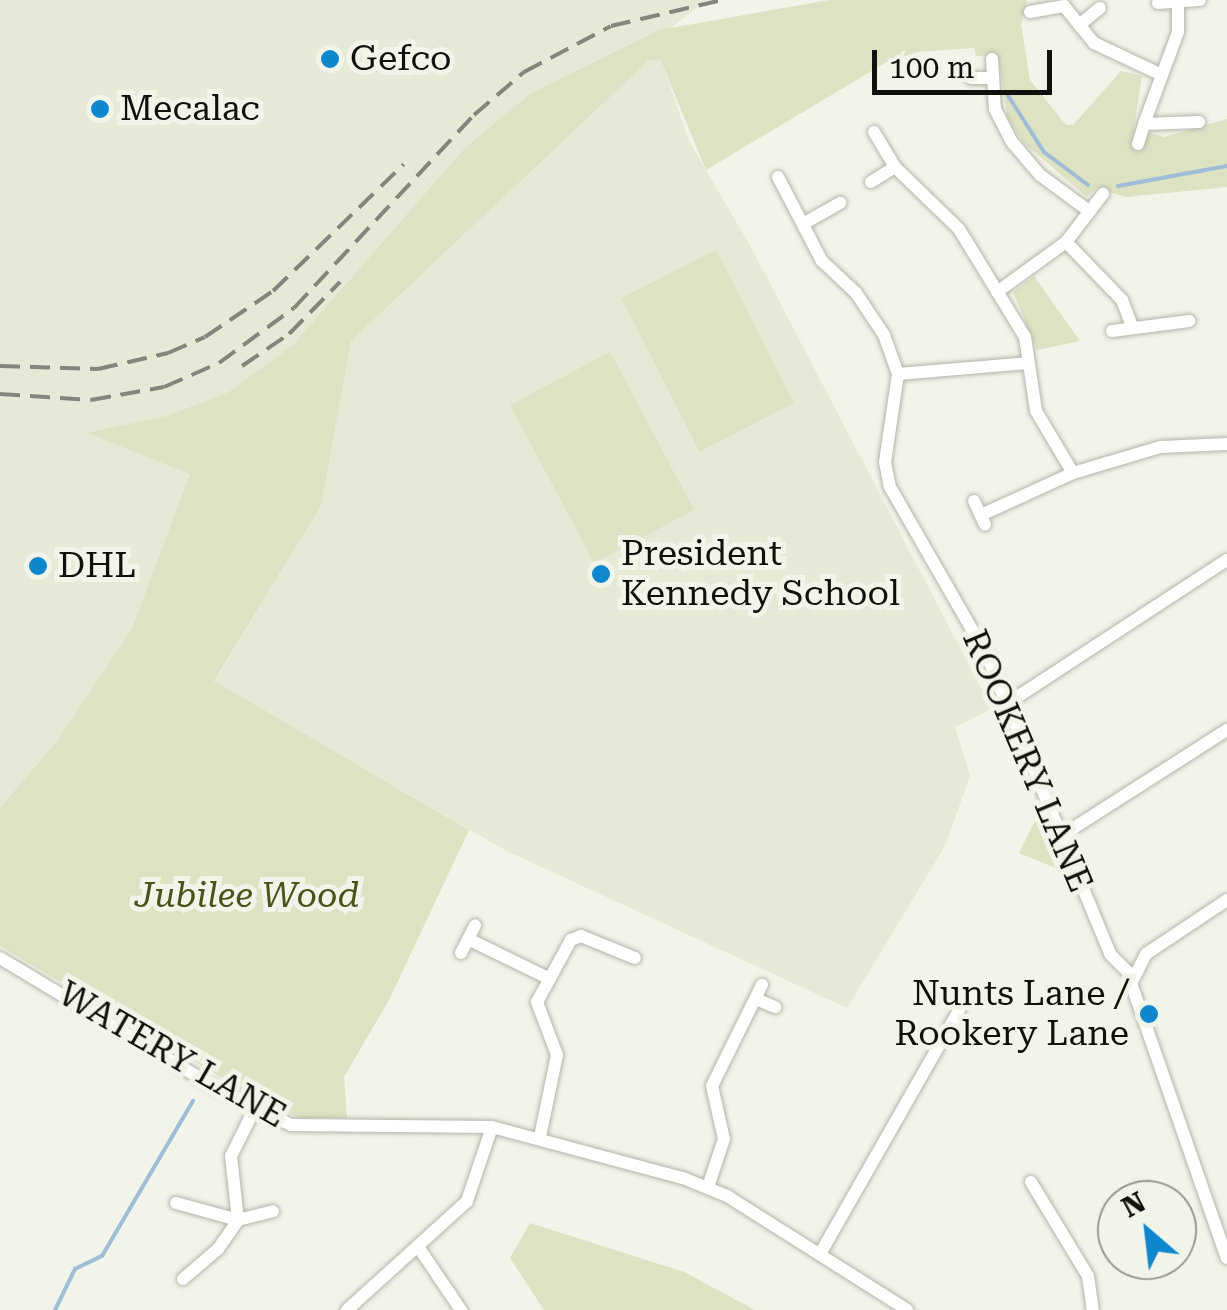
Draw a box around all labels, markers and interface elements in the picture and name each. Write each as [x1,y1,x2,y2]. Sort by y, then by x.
scale bar [877,30,1057,92]
place label: Gefco [350,38,452,80]
marker: Gefco [319,48,341,70]
text: 100 m [889,50,974,85]
place label: Mecalac [120,88,260,130]
marker: Mecalac [89,98,111,120]
place label: President Kennedy School [621,533,900,615]
place label: DHL [58,545,136,587]
marker: DHL [27,555,49,577]
marker: President Kennedy School [590,563,612,585]
street label: ROOKERY LANE [953,624,1101,898]
park label: Jubilee Wood [135,875,359,917]
street label: WATERY LANE [51,973,293,1137]
place label: Nunts Lane / Rookery Lane [894,973,1129,1055]
marker: Nunts Lane / Rookery Lane [1138,1003,1160,1025]
north arrow [1097,1180,1197,1280]
text: N [1116,1185,1151,1224]

